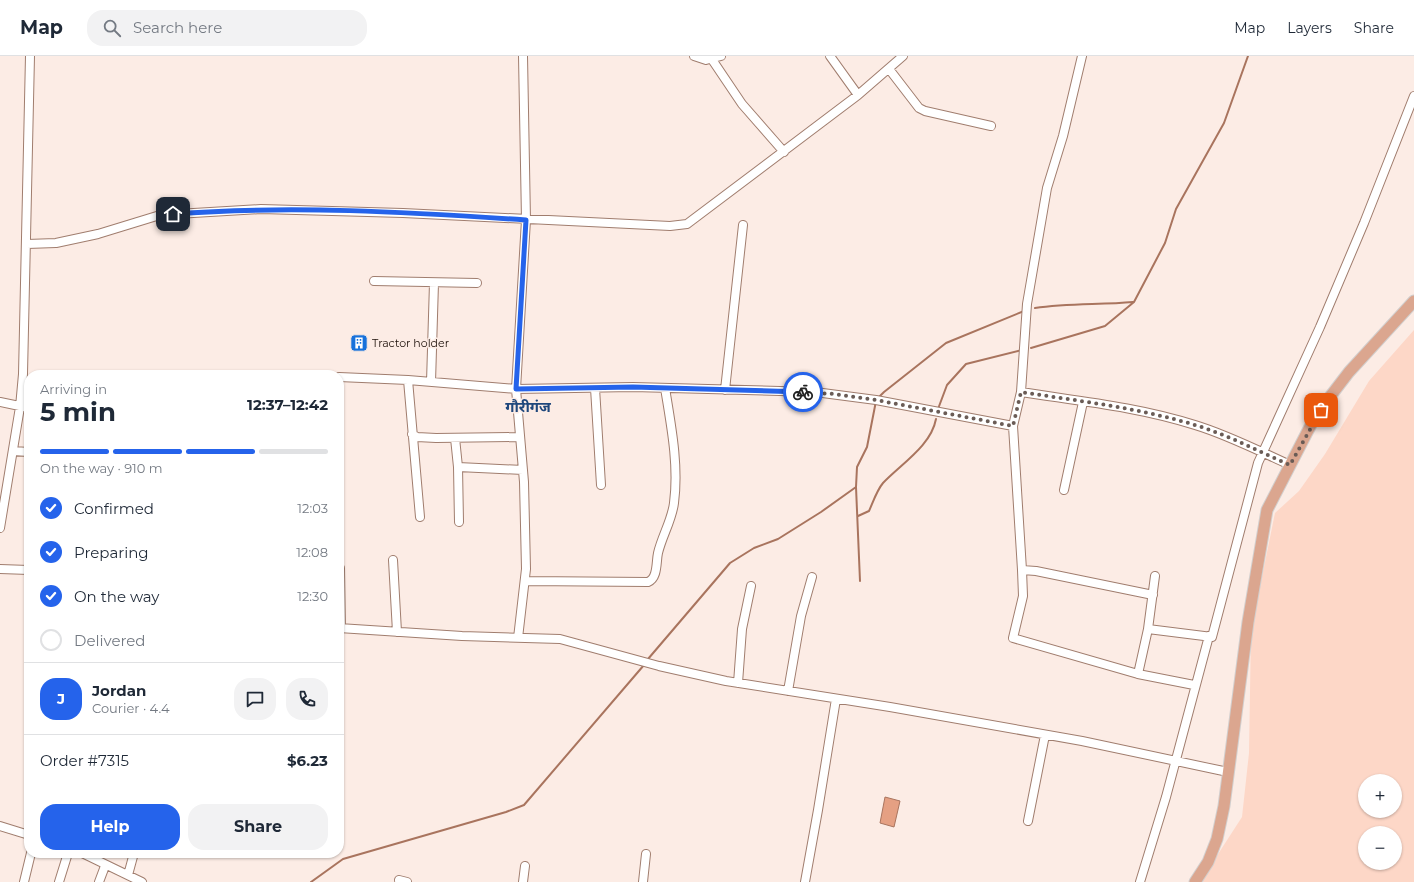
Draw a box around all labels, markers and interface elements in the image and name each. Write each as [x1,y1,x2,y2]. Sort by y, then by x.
search box [87,10,367,46]
text: Map [20,16,63,39]
icon: search [101,17,123,39]
text: Search here [133,18,222,37]
text: Map [1234,19,1265,37]
text: Layers [1287,19,1332,37]
text: Share [1354,19,1394,37]
pin [156,197,190,231]
icon: home [162,203,184,225]
building icon: Tractor holder [349,333,369,353]
place label: Tractor holder [372,336,449,350]
courier [783,372,823,412]
text: Arriving in [40,381,107,397]
icon: bike [792,381,814,403]
pin [1304,393,1338,427]
text: 12:37–12:42 [247,395,328,414]
text: 5 min [40,396,116,428]
district label: गौरीगंज [505,397,552,416]
icon: bag [1310,399,1332,421]
text: On the way · 910 m [40,460,163,476]
icon: check [40,497,62,519]
text: Confirmed [74,499,154,518]
text: 12:03 [297,500,328,516]
icon: check [40,541,62,563]
text: Preparing [74,543,149,562]
text: 12:08 [296,544,328,560]
icon: check [40,585,62,607]
text: On the way [74,587,159,606]
text: 12:30 [297,588,328,604]
text: Delivered [74,631,146,650]
button: chat [234,678,276,720]
button: phone [286,678,328,720]
text: Jordan [92,681,146,700]
text: J [57,689,65,708]
text: Courier · 4.4 [92,700,170,716]
text: Order #7315 [40,751,129,770]
text: $6.23 [287,751,328,770]
map controls [1358,774,1402,870]
button: + [1358,774,1402,818]
button: Help [40,804,180,850]
button: Share [188,804,328,850]
button: − [1358,826,1402,870]

